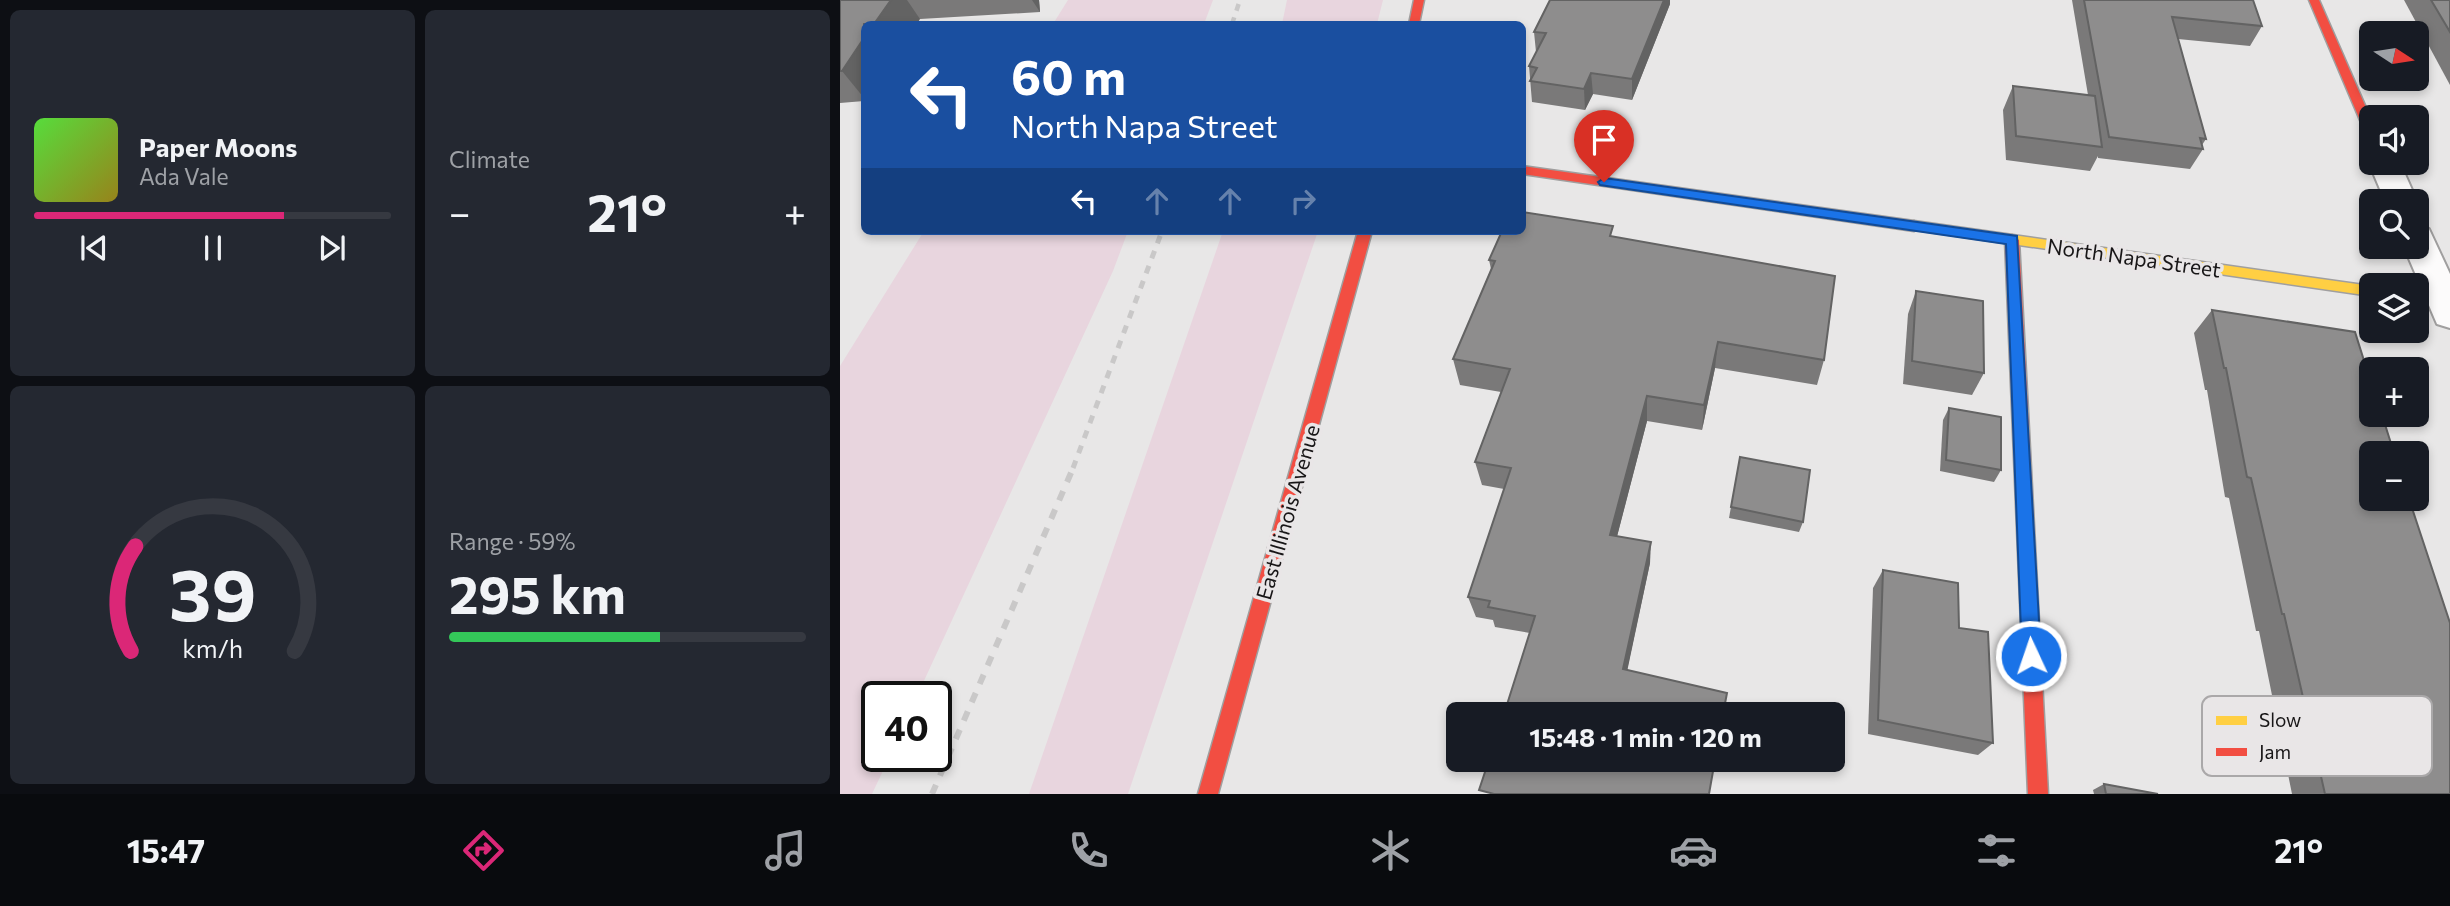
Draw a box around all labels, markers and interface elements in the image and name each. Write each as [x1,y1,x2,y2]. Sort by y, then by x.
north arrow [2359,21,2429,91]
map controls [2359,21,2429,511]
text: 60 m [1011,45,1126,105]
icon: left [896,49,987,140]
text: North Napa Street [1011,105,1278,145]
button: sound [2359,105,2429,175]
pin [1574,110,1634,182]
icon: arrive [1585,121,1623,159]
text: Paper Moons [139,131,297,162]
text: Climate [449,145,530,173]
text: Ada Vale [139,162,229,190]
text: 21° [587,179,667,243]
icon: left [1065,182,1103,220]
icon: ahead [1138,182,1176,220]
icon: ahead [1211,182,1249,220]
icon: right [1284,182,1322,220]
text: − [449,188,471,235]
text: + [784,188,806,235]
button: search [2359,189,2429,259]
icon: previous [75,229,113,267]
icon: pause [194,229,232,267]
icon: next [313,229,351,267]
street label: North Napa Street [2046,232,2222,282]
button: layers [2359,273,2429,343]
button: + [2359,357,2429,427]
street label: East Illinois Avenue [1250,422,1324,602]
button: − [2359,441,2429,511]
text: Range · 59% [449,527,576,555]
text: 39 [169,547,256,636]
text: 295 km [449,561,626,625]
position arrow [1994,619,2068,693]
text: km/h [182,633,243,663]
speed limit sign: 40 [861,681,952,772]
legend [2202,696,2432,776]
text: Slow [2259,708,2301,731]
text: 15:48 · 1 min · 120 m [1529,721,1762,752]
text: Jam [2259,740,2291,763]
icon: directions [459,826,508,875]
icon: music [761,826,810,875]
icon: phone [1064,826,1113,875]
icon: climate [1366,826,1415,875]
icon: car [1669,826,1718,875]
icon: filters [1972,826,2021,875]
text: 15:47 [127,830,205,870]
text: 21° [2274,830,2323,870]

